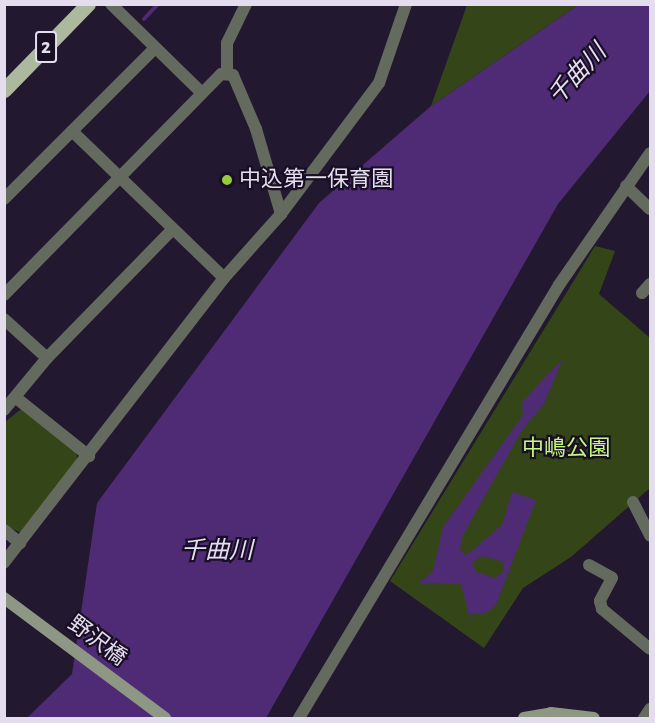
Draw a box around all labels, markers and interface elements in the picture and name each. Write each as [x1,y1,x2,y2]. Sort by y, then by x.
road number: 2 [34,29,58,65]
water label: 千曲川 [543,39,613,111]
place label: 中込第一保育園 [239,167,393,193]
marker: 中込第一保育園 [220,173,234,187]
park label: 中嶋公園 [522,436,610,462]
water label: 千曲川 [181,538,253,566]
street label: 野沢橋 [63,611,131,671]

